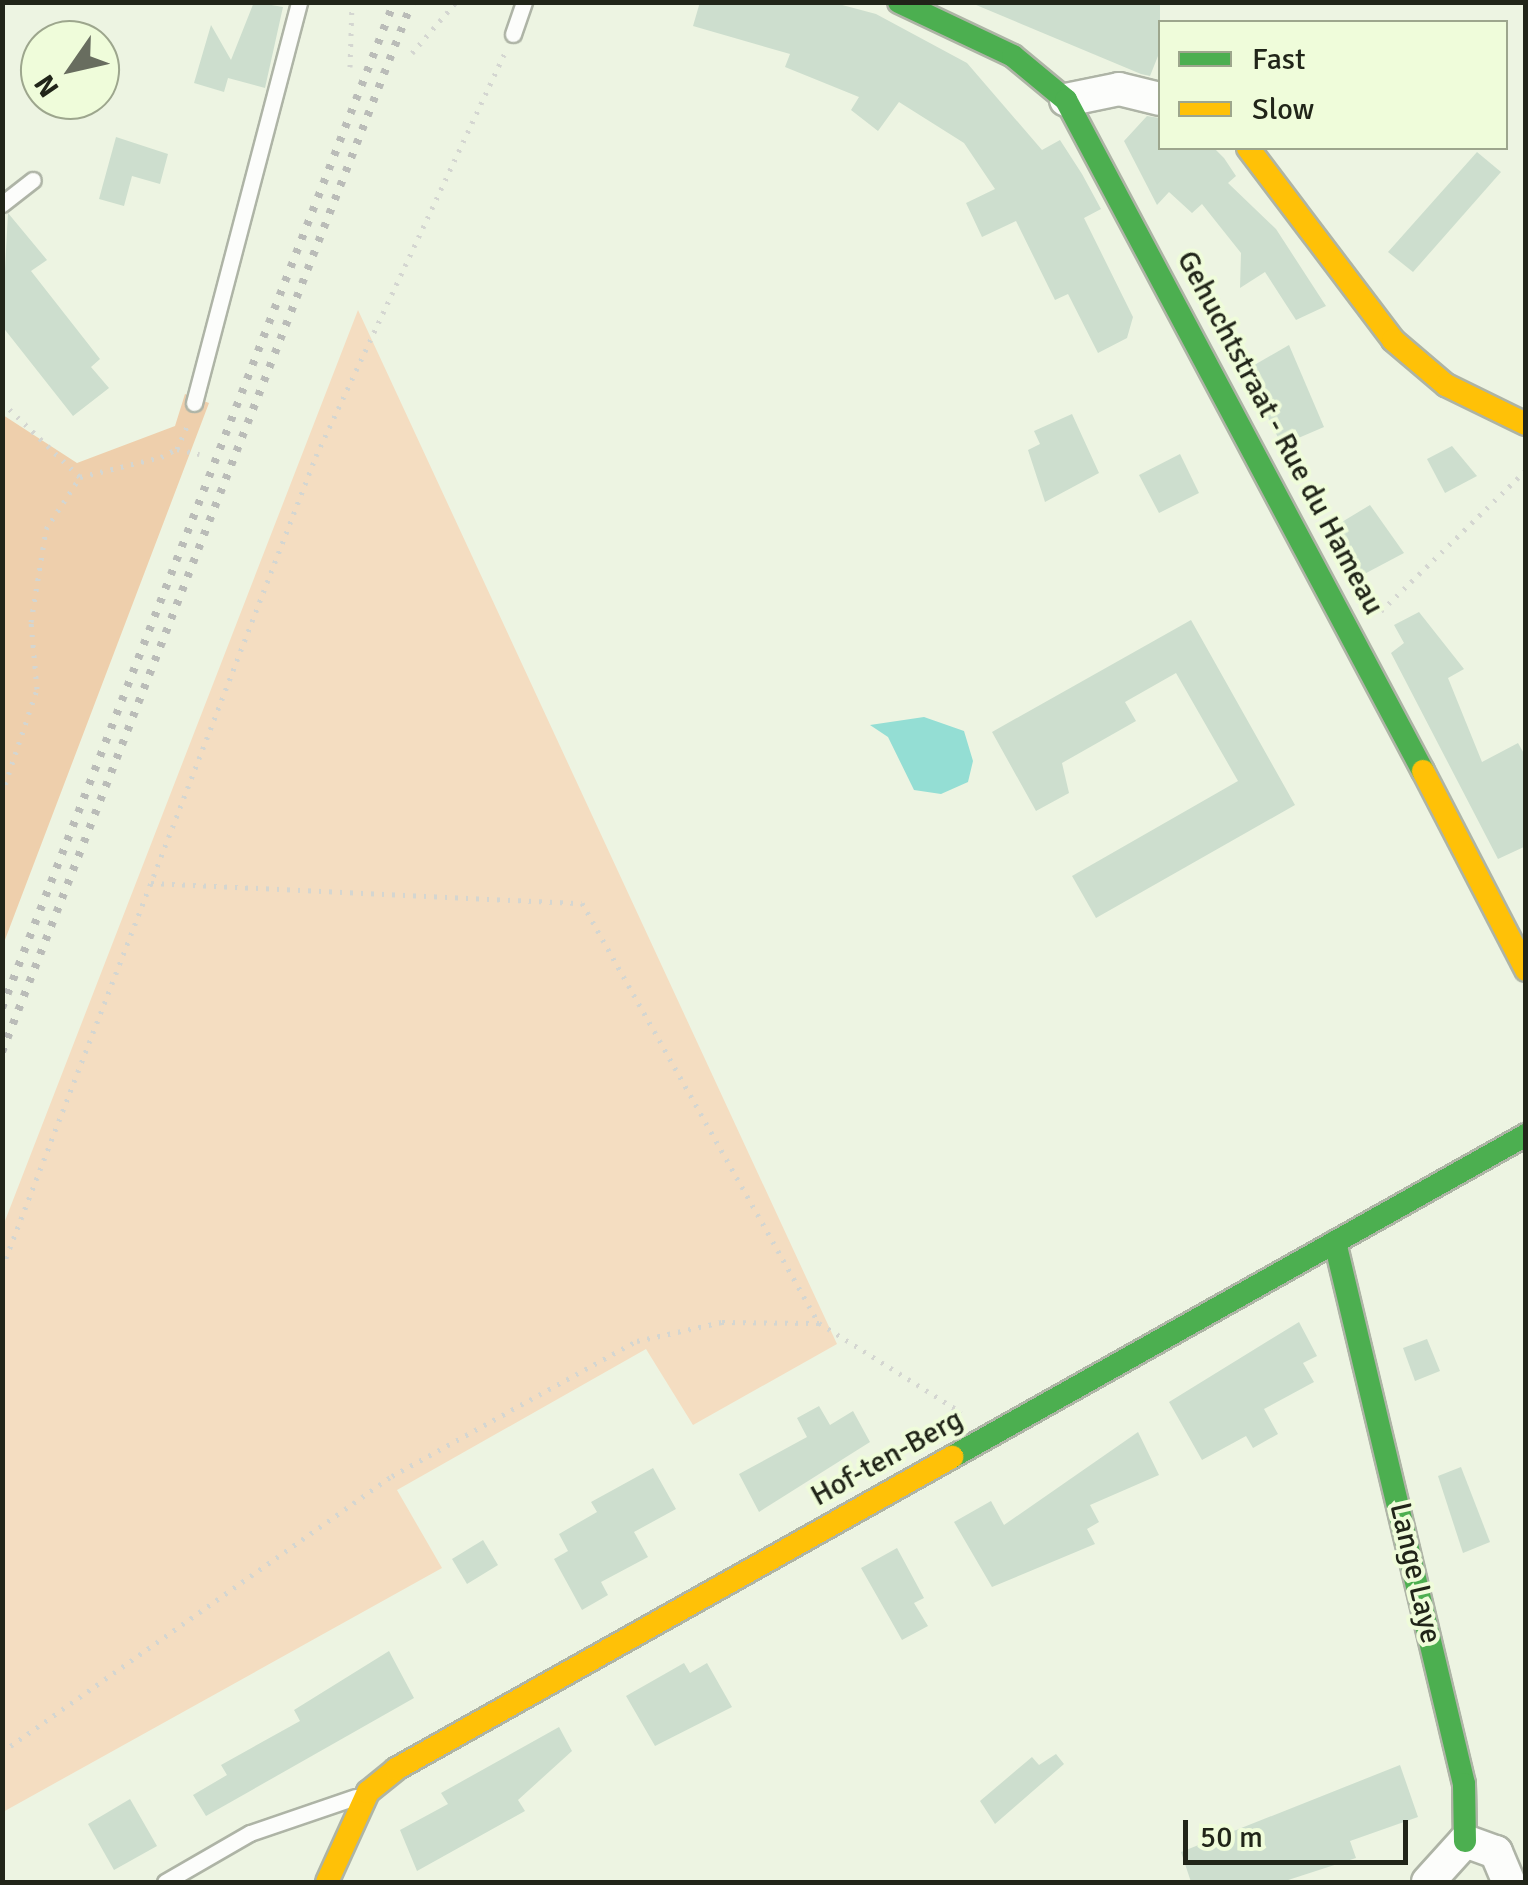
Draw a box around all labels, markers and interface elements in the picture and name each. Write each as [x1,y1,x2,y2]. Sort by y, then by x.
north arrow [20,20,120,120]
legend [1158,20,1508,150]
text: Fast [1252,41,1305,78]
text: N [27,68,66,103]
text: Slow [1252,91,1314,128]
street label: Gehuchtstraat - Rue du Hameau [1169,245,1391,621]
street label: Hof-ten-Berg [805,1402,969,1514]
street label: Lange Laye [1381,1499,1449,1647]
scale bar [1188,1800,1413,1862]
text: 50 m [1200,1819,1263,1856]

